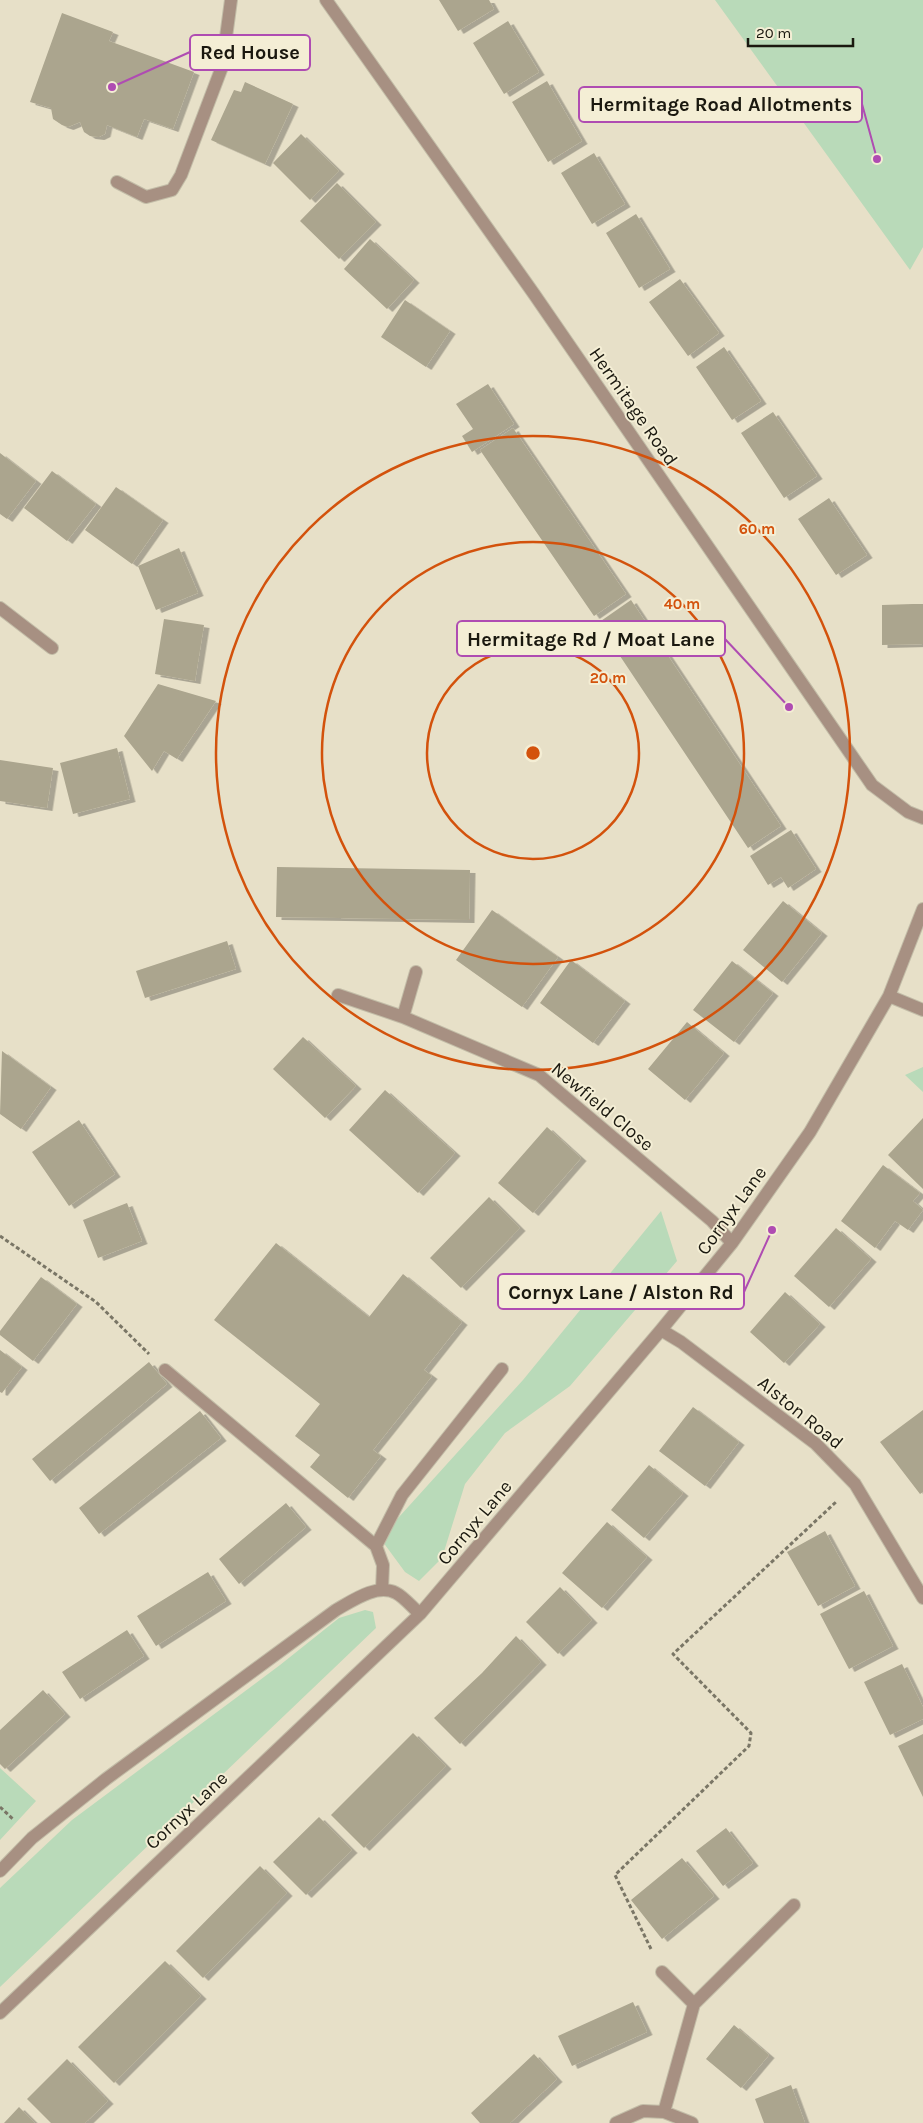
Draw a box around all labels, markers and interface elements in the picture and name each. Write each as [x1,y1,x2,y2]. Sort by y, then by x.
scale bar [748,15,853,47]
text: 20 m [756,24,791,42]
callout: Red House [190,35,310,70]
text: Red House [200,41,300,64]
callout: Hermitage Road Allotments [579,87,862,122]
text: Hermitage Road Allotments [590,93,852,116]
street label: Hermitage Road [584,343,682,470]
text: 60 m [739,520,775,538]
text: 40 m [664,595,700,613]
callout: Hermitage Rd / Moat Lane [457,621,725,656]
text: Hermitage Rd / Moat Lane [467,628,715,651]
text: 20 m [590,669,626,687]
centre of rings [524,744,542,762]
street label: Newfield Close [547,1058,658,1156]
street label: Cornyx Lane [692,1162,771,1259]
callout: Cornyx Lane / Alston Rd [498,1274,744,1309]
text: Cornyx Lane / Alston Rd [508,1281,734,1304]
street label: Alston Road [753,1372,847,1454]
street label: Cornyx Lane [433,1476,517,1570]
street label: Cornyx Lane [141,1767,232,1854]

